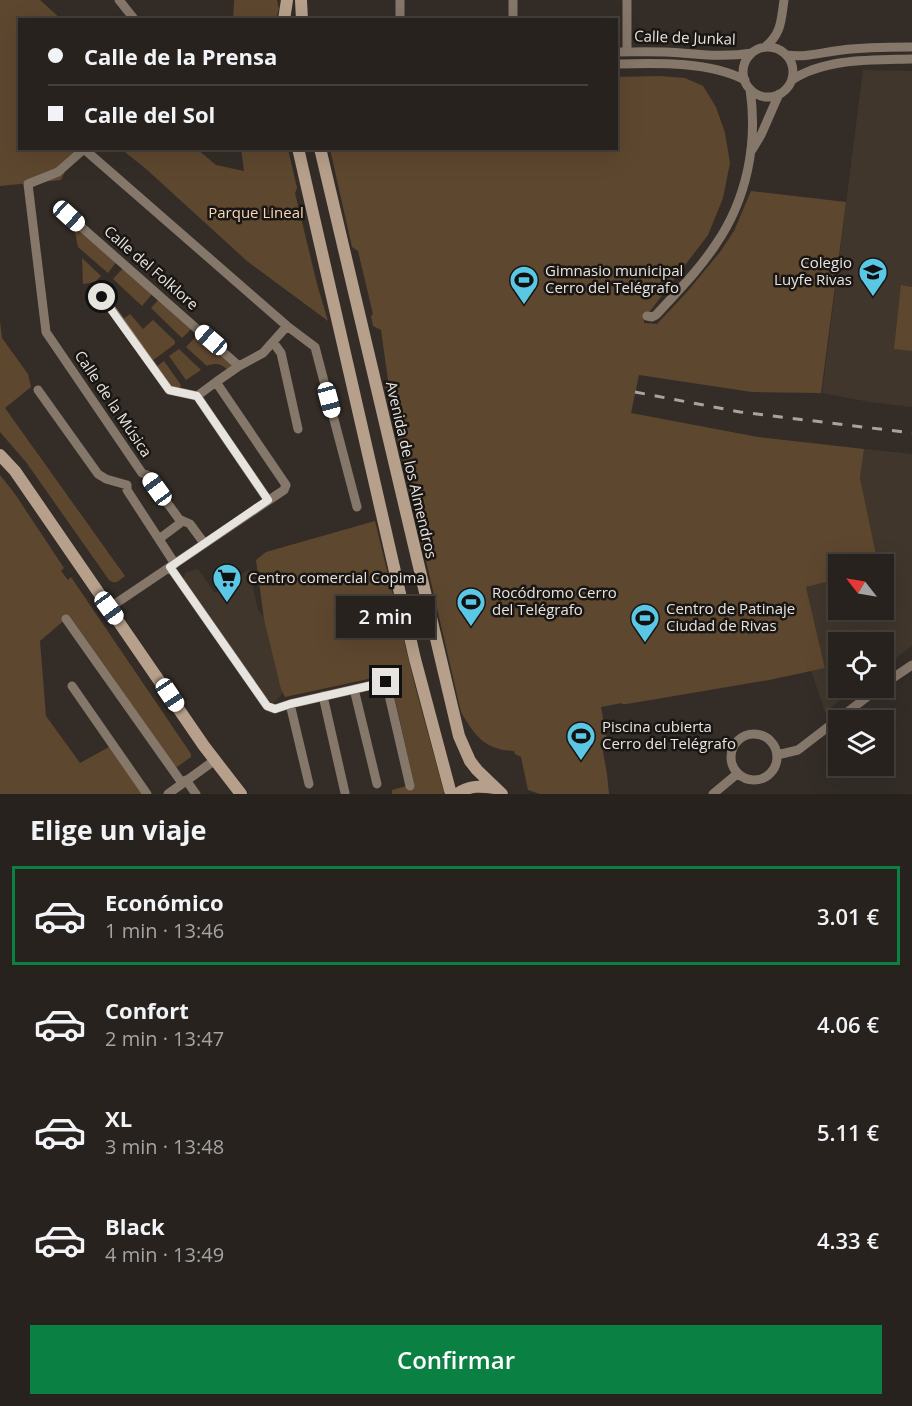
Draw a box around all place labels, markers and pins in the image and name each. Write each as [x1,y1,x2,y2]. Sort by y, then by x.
place label: Colegio Luyfe Rivas [774,252,852,289]
school or university icon: Colegio Luyfe Rivas [857,256,889,298]
place label: Gimnasio municipal Cerro del Telégrafo [545,260,683,297]
sports icon: Gimnasio municipal Cerro del Telégrafo [508,264,540,306]
supermarket icon: Centro comercial Copima [211,562,243,604]
place label: Centro comercial Copima [248,567,425,587]
place label: Rocódromo Cerro del Telégrafo [492,582,617,619]
sports icon: Rocódromo Cerro del Telégrafo [455,586,487,628]
place label: Centro de Patinaje Ciudad de Rivas [666,598,795,635]
sports icon: Centro de Patinaje Ciudad de Rivas [629,602,661,644]
place label: Piscina cubierta Cerro del Telégrafo [602,716,736,753]
sports icon: Piscina cubierta Cerro del Telégrafo [565,720,597,762]

